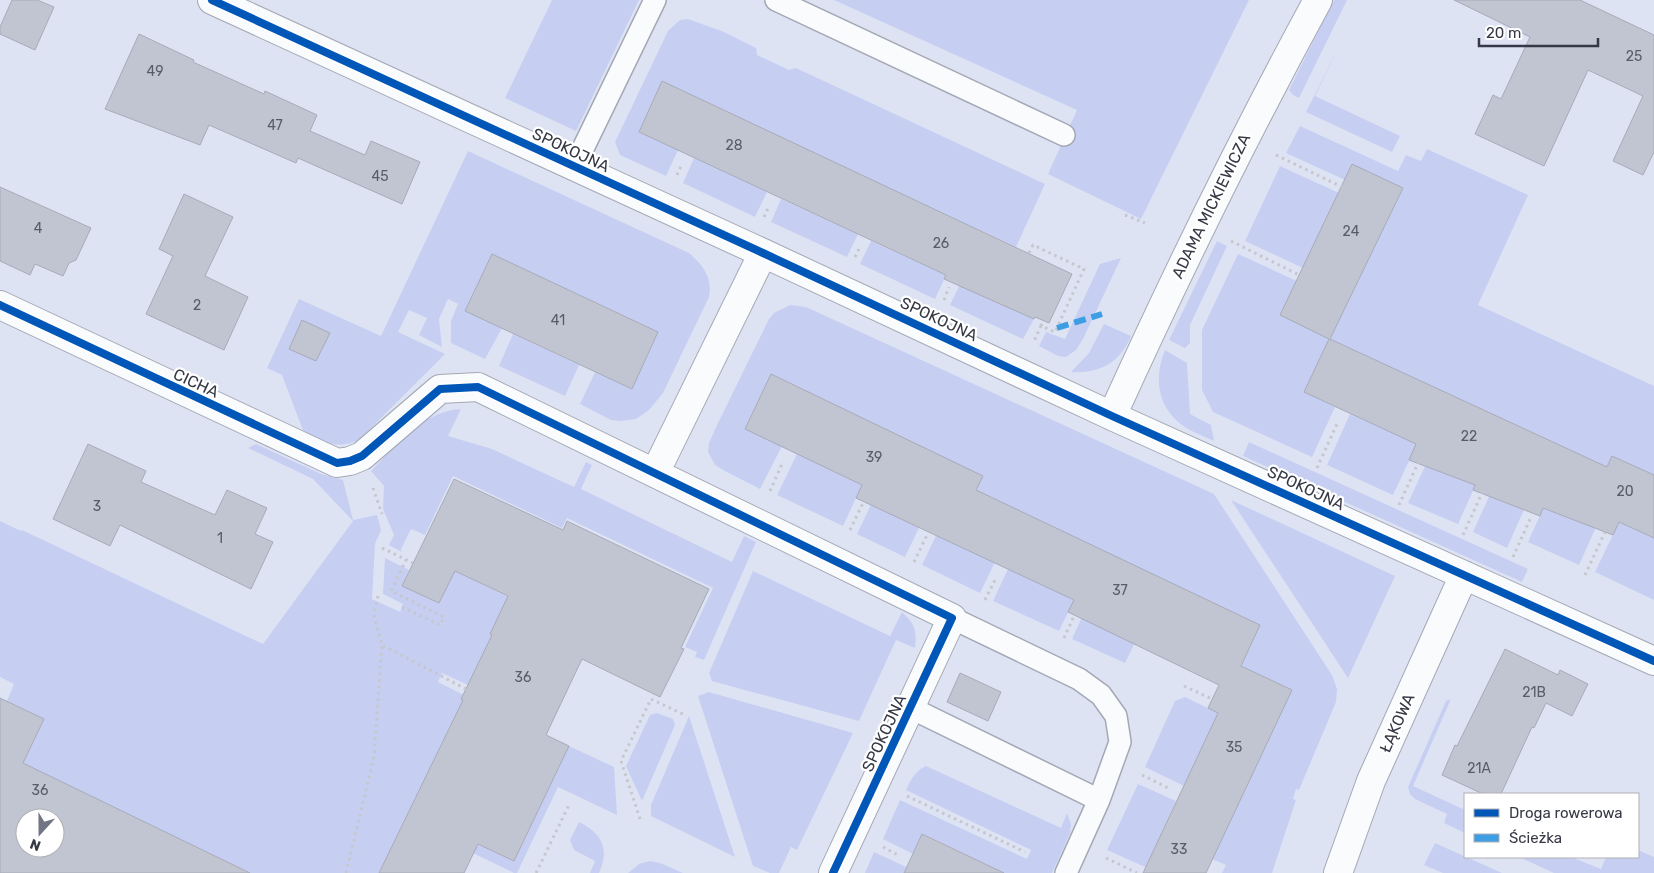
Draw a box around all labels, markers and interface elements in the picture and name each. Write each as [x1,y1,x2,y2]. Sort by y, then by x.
scale bar [1479,15,1598,47]
text: 20 m [1486,24,1521,42]
house number: 25 [1626,48,1642,65]
house number: 49 [147,63,163,80]
house number: 47 [267,117,283,134]
street label: SPOKOJNA [529,124,613,176]
street label: ADAMA MICKIEWICZA [1168,130,1254,282]
house number: 28 [725,137,743,154]
house number: 45 [371,168,389,185]
house number: 4 [34,220,43,237]
house number: 24 [1343,223,1360,240]
house number: 26 [933,235,949,252]
street label: SPOKOJNA [897,293,981,345]
house number: 2 [193,297,201,314]
house number: 41 [551,312,565,329]
street label: CICHA [170,364,222,402]
house number: 22 [1461,428,1477,445]
house number: 39 [866,449,882,466]
street label: SPOKOJNA [1264,462,1348,514]
house number: 20 [1616,483,1634,500]
house number: 3 [93,498,101,515]
house number: 1 [217,530,223,547]
house number: 37 [1112,582,1128,599]
house number: 36 [515,669,531,686]
house number: 21B [1522,684,1546,701]
street label: ŁĄKOWA [1376,690,1419,756]
street label: SPOKOJNA [858,691,910,775]
house number: 35 [1226,739,1242,756]
house number: 21A [1467,760,1491,777]
house number: 36 [32,782,48,799]
legend [1464,793,1639,858]
text: Droga rowerowa [1509,804,1623,822]
north arrow [15,808,65,858]
text: Ścieżka [1509,829,1562,847]
text: N [28,835,43,854]
house number: 33 [1171,841,1187,858]

